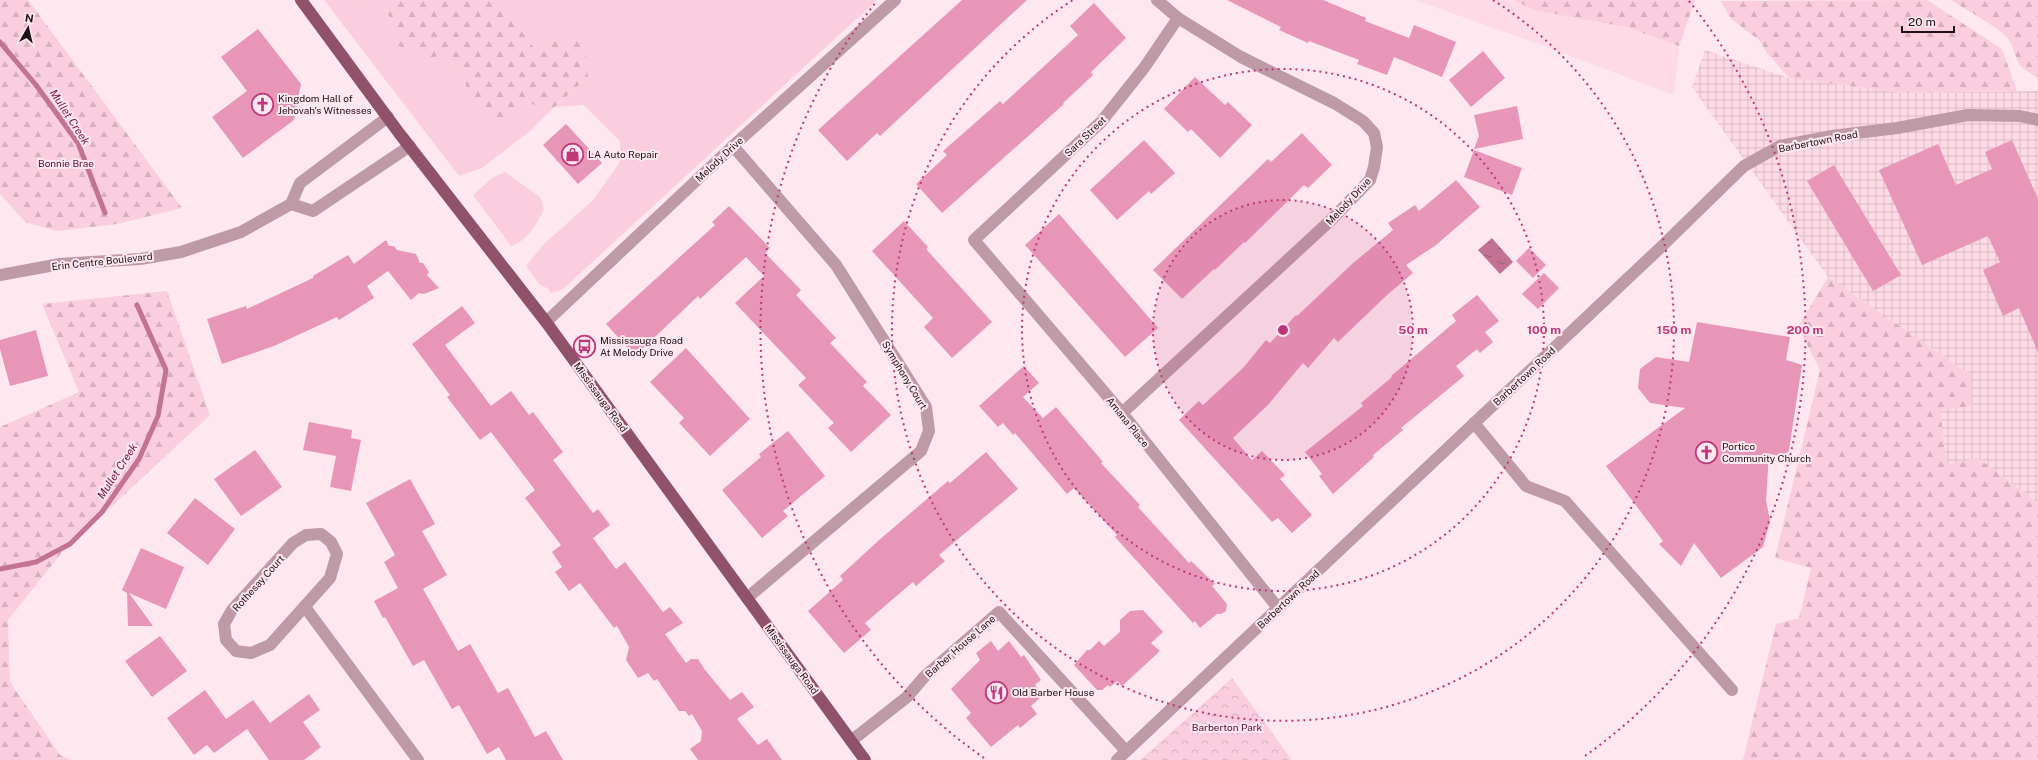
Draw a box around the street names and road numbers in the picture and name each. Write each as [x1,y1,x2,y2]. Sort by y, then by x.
street label: Sara Street [1062,113,1108,159]
street label: Barbertown Road [1777,127,1859,155]
street label: Melody Drive [693,134,745,184]
street label: Melody Drive [1323,175,1373,227]
street label: Erin Centre Boulevard [51,250,153,272]
street label: Symphony Court [880,339,930,411]
street label: Barbertown Road [1490,344,1558,408]
street label: Mississauga Road [572,360,630,434]
street label: Amana Place [1104,395,1152,450]
street label: Rothesay Court [230,552,286,614]
street label: Barbertown Road [1254,567,1322,631]
street label: Barber House Lane [923,612,998,680]
street label: Mississauga Road [763,622,821,696]

